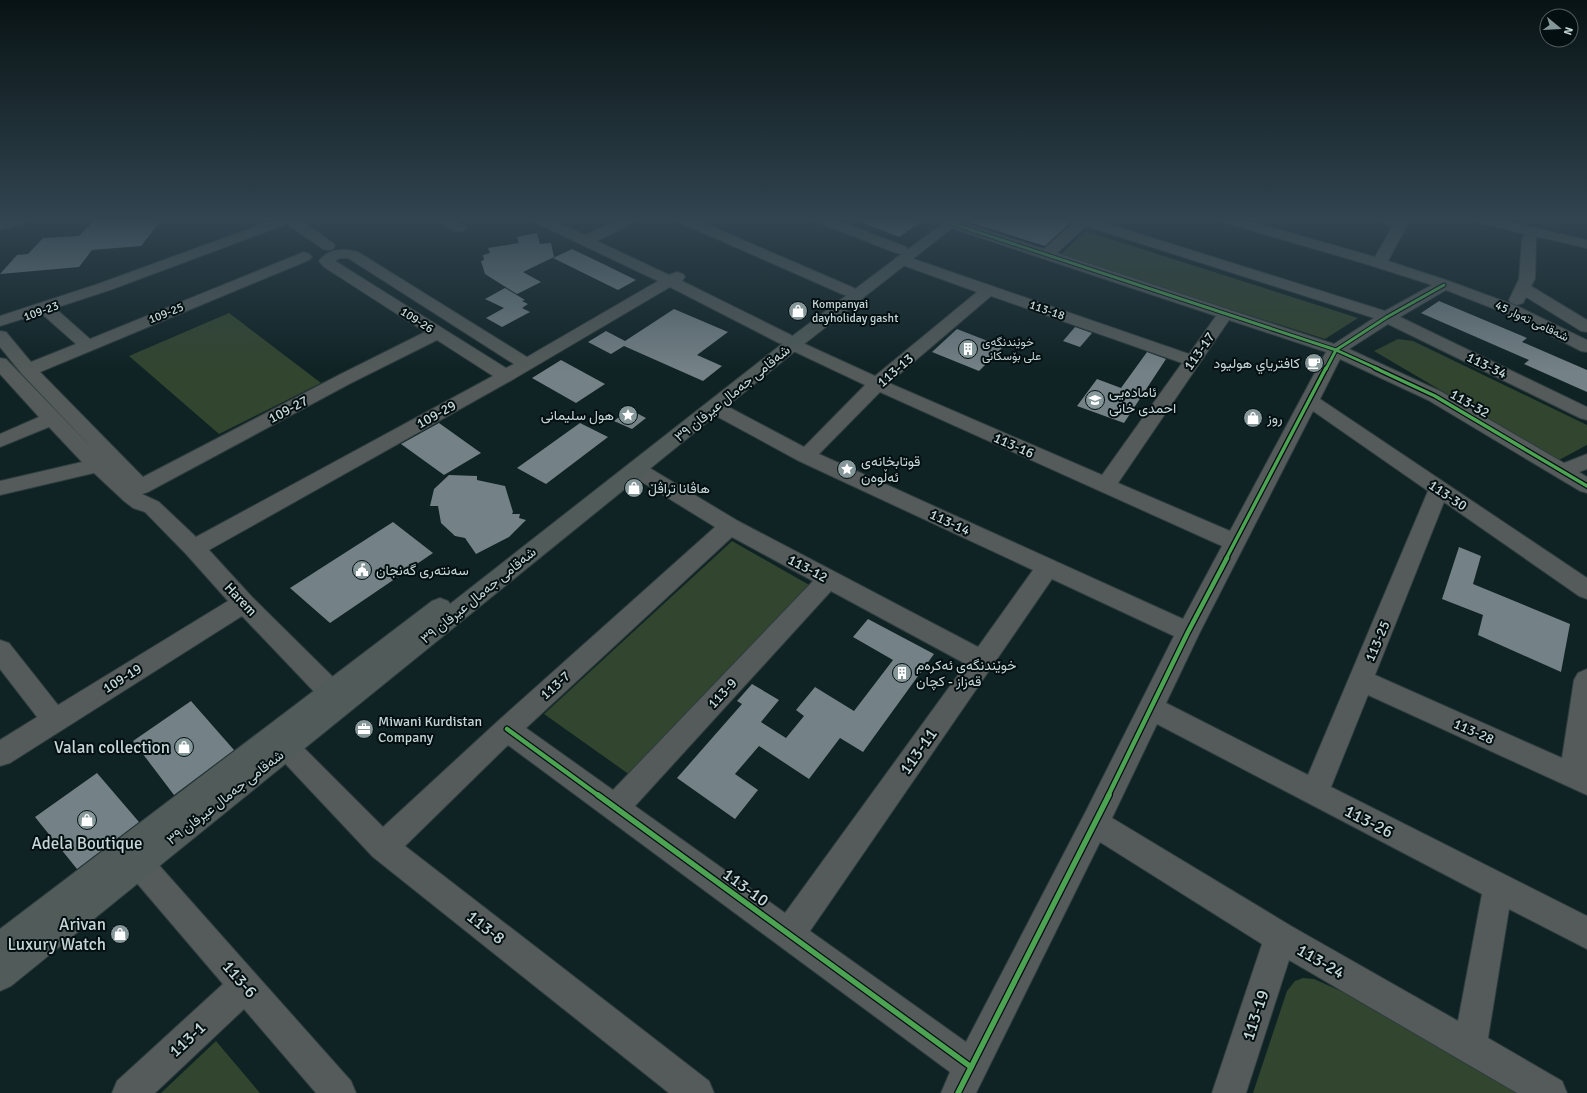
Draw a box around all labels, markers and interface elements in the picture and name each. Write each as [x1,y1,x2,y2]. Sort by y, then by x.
north arrow [1539,8,1579,48]
text: N [1561,25,1575,37]
place label: Kompanyai dayholiday gasht [812,297,898,326]
street label: 113-18 [1027,297,1067,324]
street label: 109-23 [21,298,61,325]
street label: شەقامی تەوار 45 [1493,298,1571,345]
street label: 109-25 [146,300,186,327]
shop icon: Kompanyai dayholiday gasht [787,300,809,322]
street label: 109-26 [397,304,436,337]
street label: 113-17 [1180,329,1219,374]
place label: خوێندنگەی علی بۆسکانی [982,335,1041,364]
building icon: خوێندنگەی علی بۆسکانی [957,338,979,360]
street label: شەقامی جەمال عیرفان ٣٩ [671,341,794,446]
street label: 113-34 [1464,348,1510,383]
street label: 113-13 [874,350,917,391]
cafe icon: كافترياي هوليود [1303,352,1325,374]
place label: كافترياي هوليود [1214,355,1300,375]
place label: ئامادەیی احمدی خانی [1109,384,1176,417]
street label: 113-32 [1447,385,1492,421]
school or university icon: ئامادەیی احمدی خانی [1084,389,1106,411]
street label: 109-27 [265,392,311,427]
street label: 109-29 [413,397,459,432]
place icon: هول سليمانى [617,404,639,426]
place label: هول سليمانى [541,407,614,425]
shop icon: روز [1242,407,1264,429]
place label: روز [1266,410,1283,427]
street label: 113-16 [991,429,1037,462]
place label: قوتابخانەی ئەڵوەن [861,453,920,486]
place icon: قوتابخانەی ئەڵوەن [836,458,858,480]
street label: 113-30 [1425,476,1470,514]
shop icon: هاڤانا تراڤڵ [623,477,645,499]
place label: هاڤانا تراڤڵ [648,480,710,497]
street label: 113-14 [927,506,973,539]
street label: شەقامی جەمال عیرفان ٣٩ [417,543,540,648]
street label: 113-12 [785,551,831,586]
public building icon: سەنتەری گەنجان [351,559,373,581]
place label: سەنتەری گەنجان [376,562,469,579]
street label: Harem [221,579,260,620]
street label: 113-25 [1361,618,1394,664]
place label: خوێندنگەی ئەکرەم قەزاز - کچان [916,657,1016,691]
street label: 109-19 [100,660,145,697]
building icon: خوێندنگەی ئەکرەم قەزاز - کچان [891,662,913,684]
street label: 113-7 [537,667,574,703]
street label: 113-9 [704,675,741,712]
place label: Miwani Kurdistan Company [378,713,482,746]
street label: 113-28 [1451,715,1497,748]
office icon: Miwani Kurdistan Company [353,718,375,740]
street label: 113-11 [895,724,942,779]
shop icon: Valan collection [173,736,195,758]
place label: Valan collection [54,737,170,758]
street label: شەقامی جەمال عیرفان ٣٩ [163,746,288,849]
street label: 113-26 [1341,800,1397,843]
shop icon: Adela Boutique [76,809,98,831]
place label: Adela Boutique [31,833,143,854]
street label: 113-10 [719,864,773,911]
street label: 113-8 [462,906,509,949]
place label: Arivan Luxury Watch [7,914,106,955]
shop icon: Arivan Luxury Watch [109,923,131,945]
street label: 113-24 [1293,939,1348,983]
street label: 113-6 [218,956,262,1002]
street label: 113-19 [1237,987,1273,1043]
street label: 113-1 [165,1017,210,1062]

